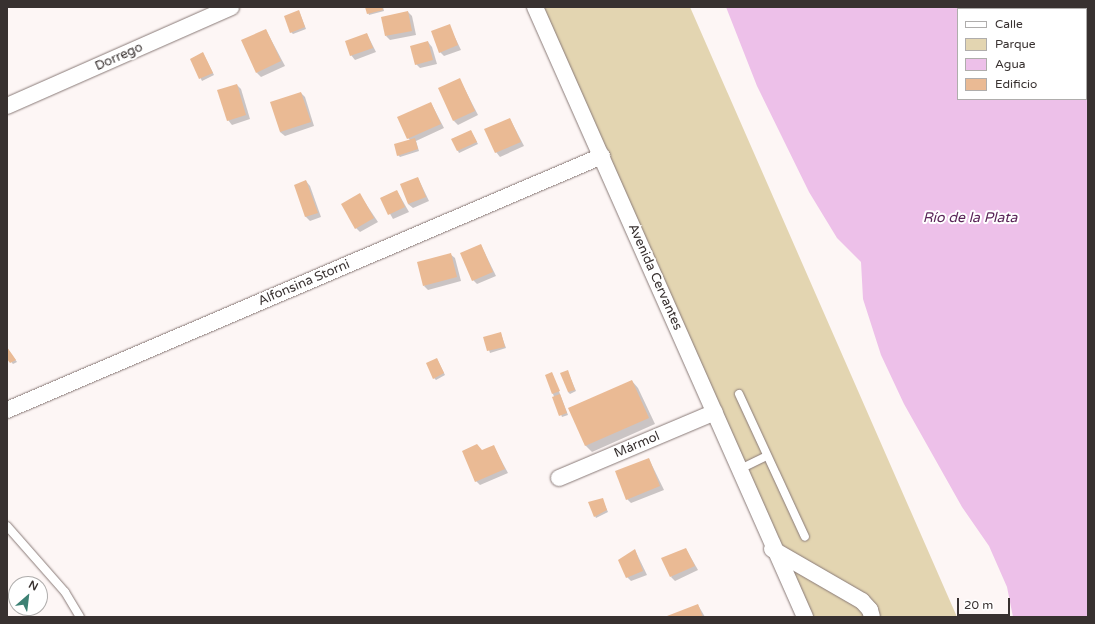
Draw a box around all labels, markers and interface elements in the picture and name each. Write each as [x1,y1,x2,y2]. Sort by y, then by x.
legend [957,8,1087,100]
text: Calle [995,17,1023,31]
text: Parque [995,37,1036,51]
street label: Dorrego [93,40,145,74]
text: Agua [995,57,1025,71]
text: Edificio [995,77,1037,91]
water label: Río de la Plata [923,210,1017,226]
street label: Avenida Cervantes [624,221,686,333]
street label: Alfonsina Storni [256,257,352,309]
street label: Mármol [612,428,662,462]
north arrow [8,576,48,616]
text: N [26,578,40,594]
scale bar [959,590,1012,616]
text: 20 m [964,598,993,612]

